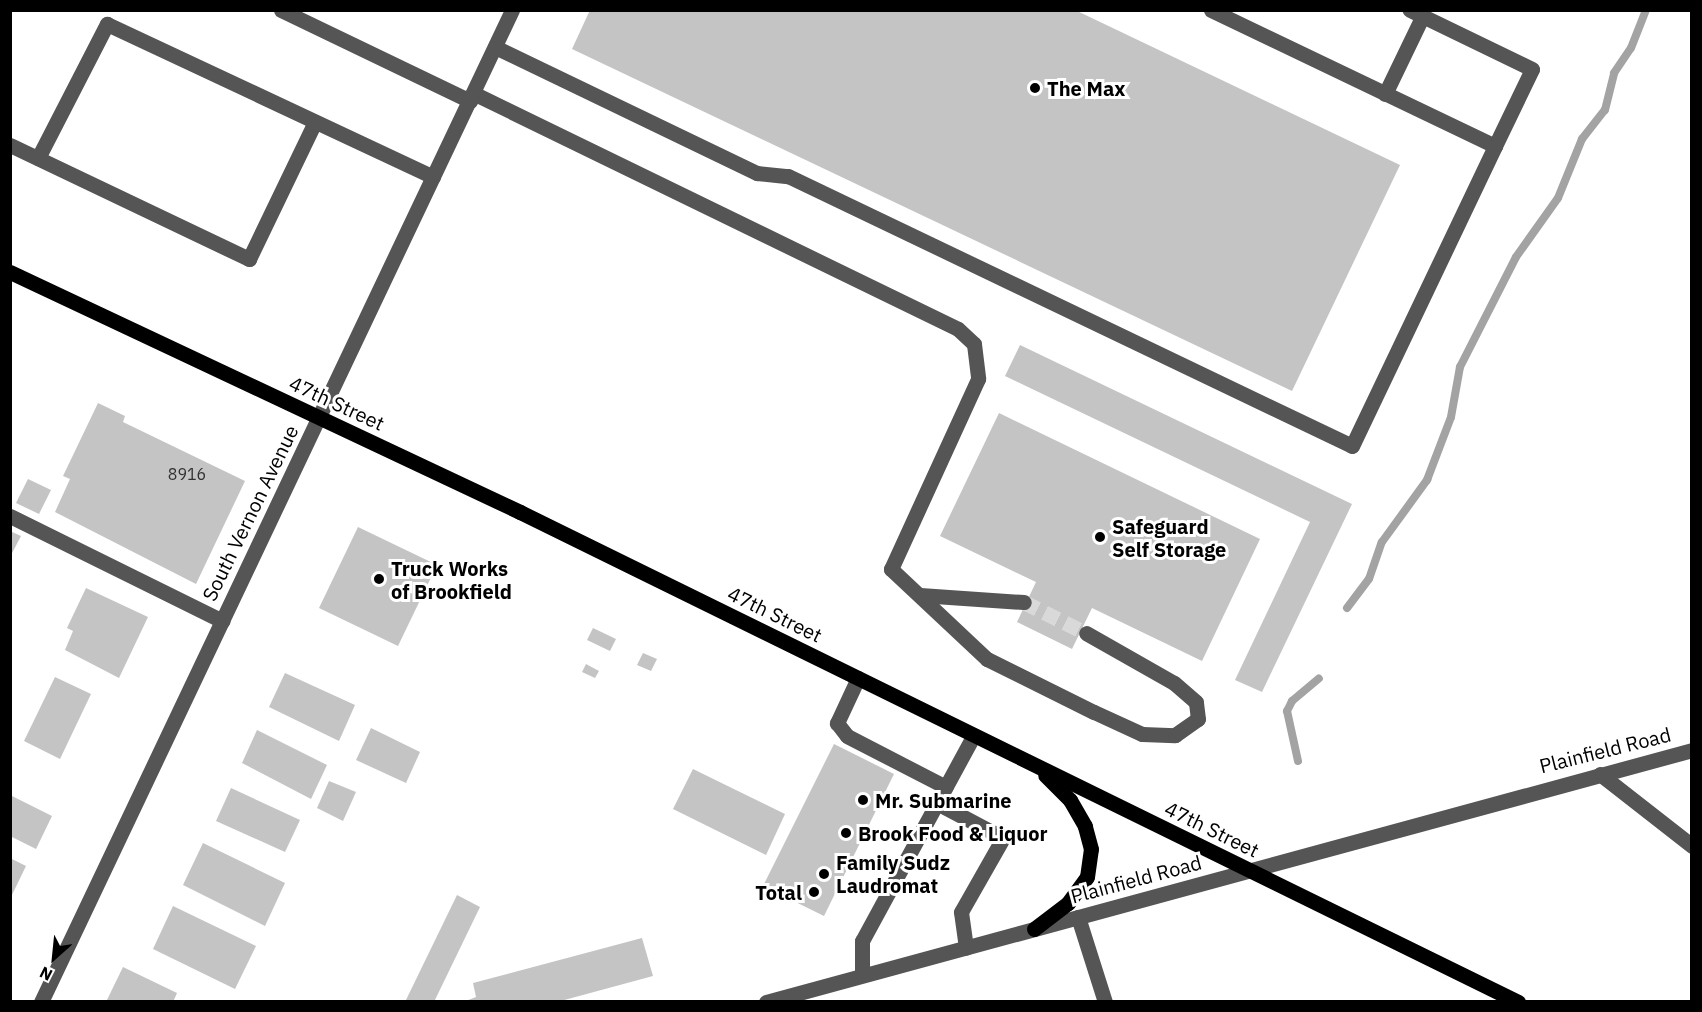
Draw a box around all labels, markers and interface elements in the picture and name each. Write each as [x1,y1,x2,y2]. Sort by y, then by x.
place label: The Max [1047,76,1126,100]
marker: The Max [1028,81,1042,95]
street label: 47th Street [286,371,388,435]
street label: South Vernon Avenue [197,421,303,605]
house number: 8916 [168,464,206,484]
place label: Safeguard Self Storage [1112,514,1226,561]
marker: Safeguard Self Storage [1093,530,1107,544]
place label: Truck Works of Brookfield [391,556,512,603]
marker: Truck Works of Brookfield [372,572,386,586]
street label: 47th Street [724,581,826,647]
street label: Plainfield Road [1537,722,1673,778]
place label: Mr. Submarine [875,788,1012,812]
marker: Mr. Submarine [856,793,870,807]
street label: 47th Street [1161,796,1263,862]
place label: Brook Food & Liquor [858,821,1048,845]
marker: Brook Food & Liquor [839,826,853,840]
place label: Family Sudz Laudromat [836,850,950,897]
street label: Plainfield Road [1068,850,1204,908]
marker: Family Sudz Laudromat [817,867,831,881]
place label: Total [755,880,802,904]
marker: Total [807,885,821,899]
north arrow [24,928,84,988]
text: N [36,962,56,986]

